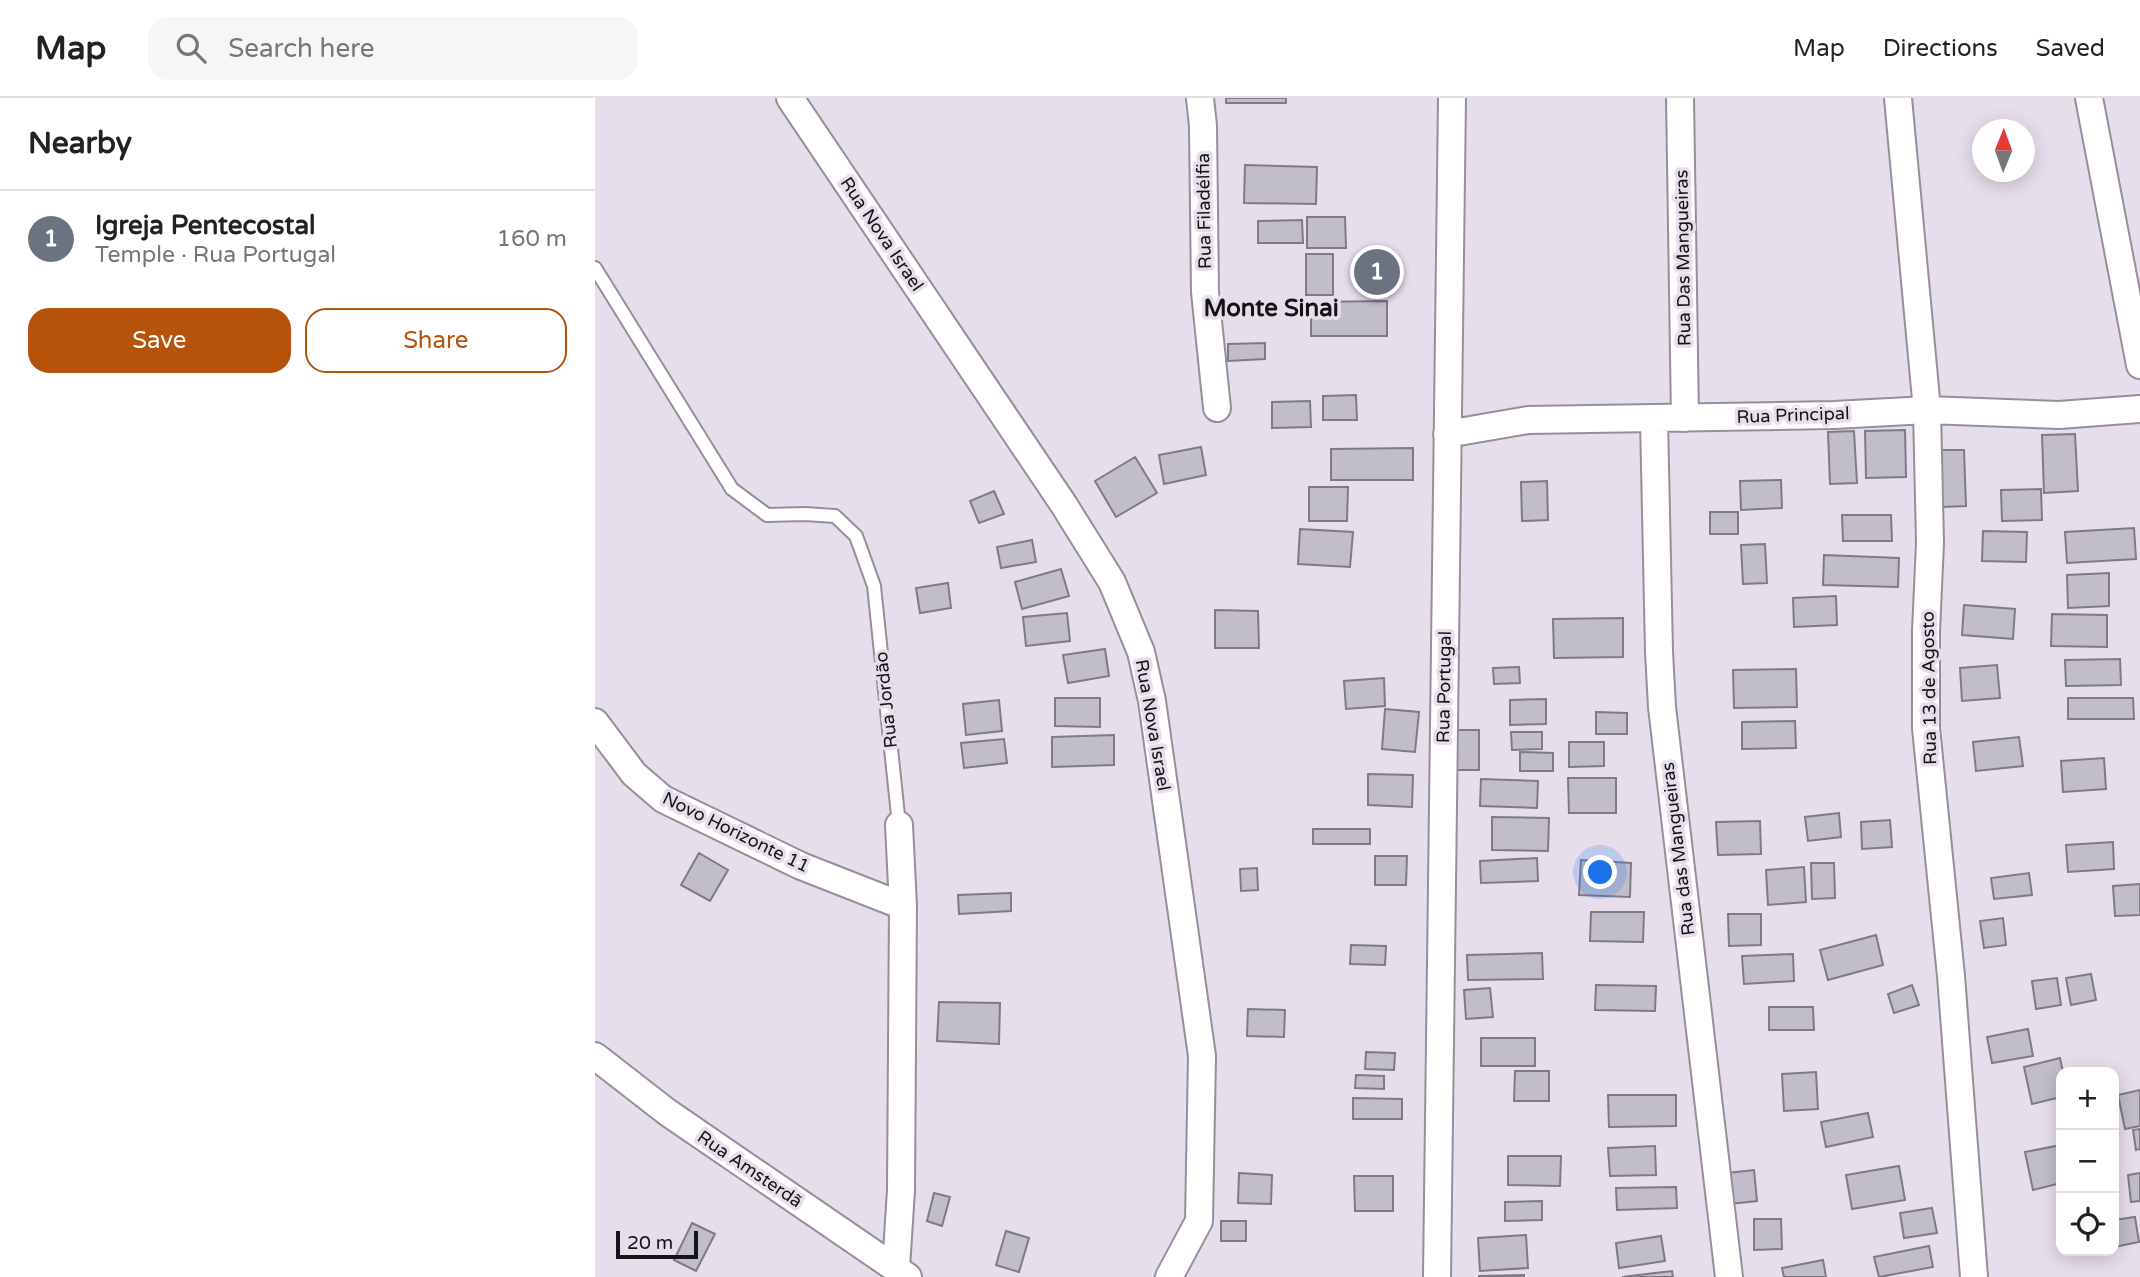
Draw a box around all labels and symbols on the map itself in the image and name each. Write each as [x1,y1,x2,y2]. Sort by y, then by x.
north arrow [1972,119,2035,182]
street label: Rua Filadélfia [1192,153,1216,269]
street label: Rua Das Mangueiras [1670,170,1696,346]
street label: Rua Nova Israel [836,173,928,295]
pin: 1 [1354,246,1400,298]
district label: Monte Sinai [1203,294,1339,323]
street label: Rua Principal [1736,402,1850,428]
street label: Rua 13 de Agosto [1917,611,1941,765]
street label: Rua Portugal [1432,631,1456,743]
street label: Rua Jordão [870,651,902,749]
street label: Rua Nova Israel [1131,658,1175,792]
street label: Rua das Mangueiras [1656,761,1700,937]
street label: Novo Horizonte 11 [659,787,813,877]
your location [1583,855,1617,889]
street label: Rua Amsterdã [693,1126,807,1212]
scale bar [616,1228,698,1260]

